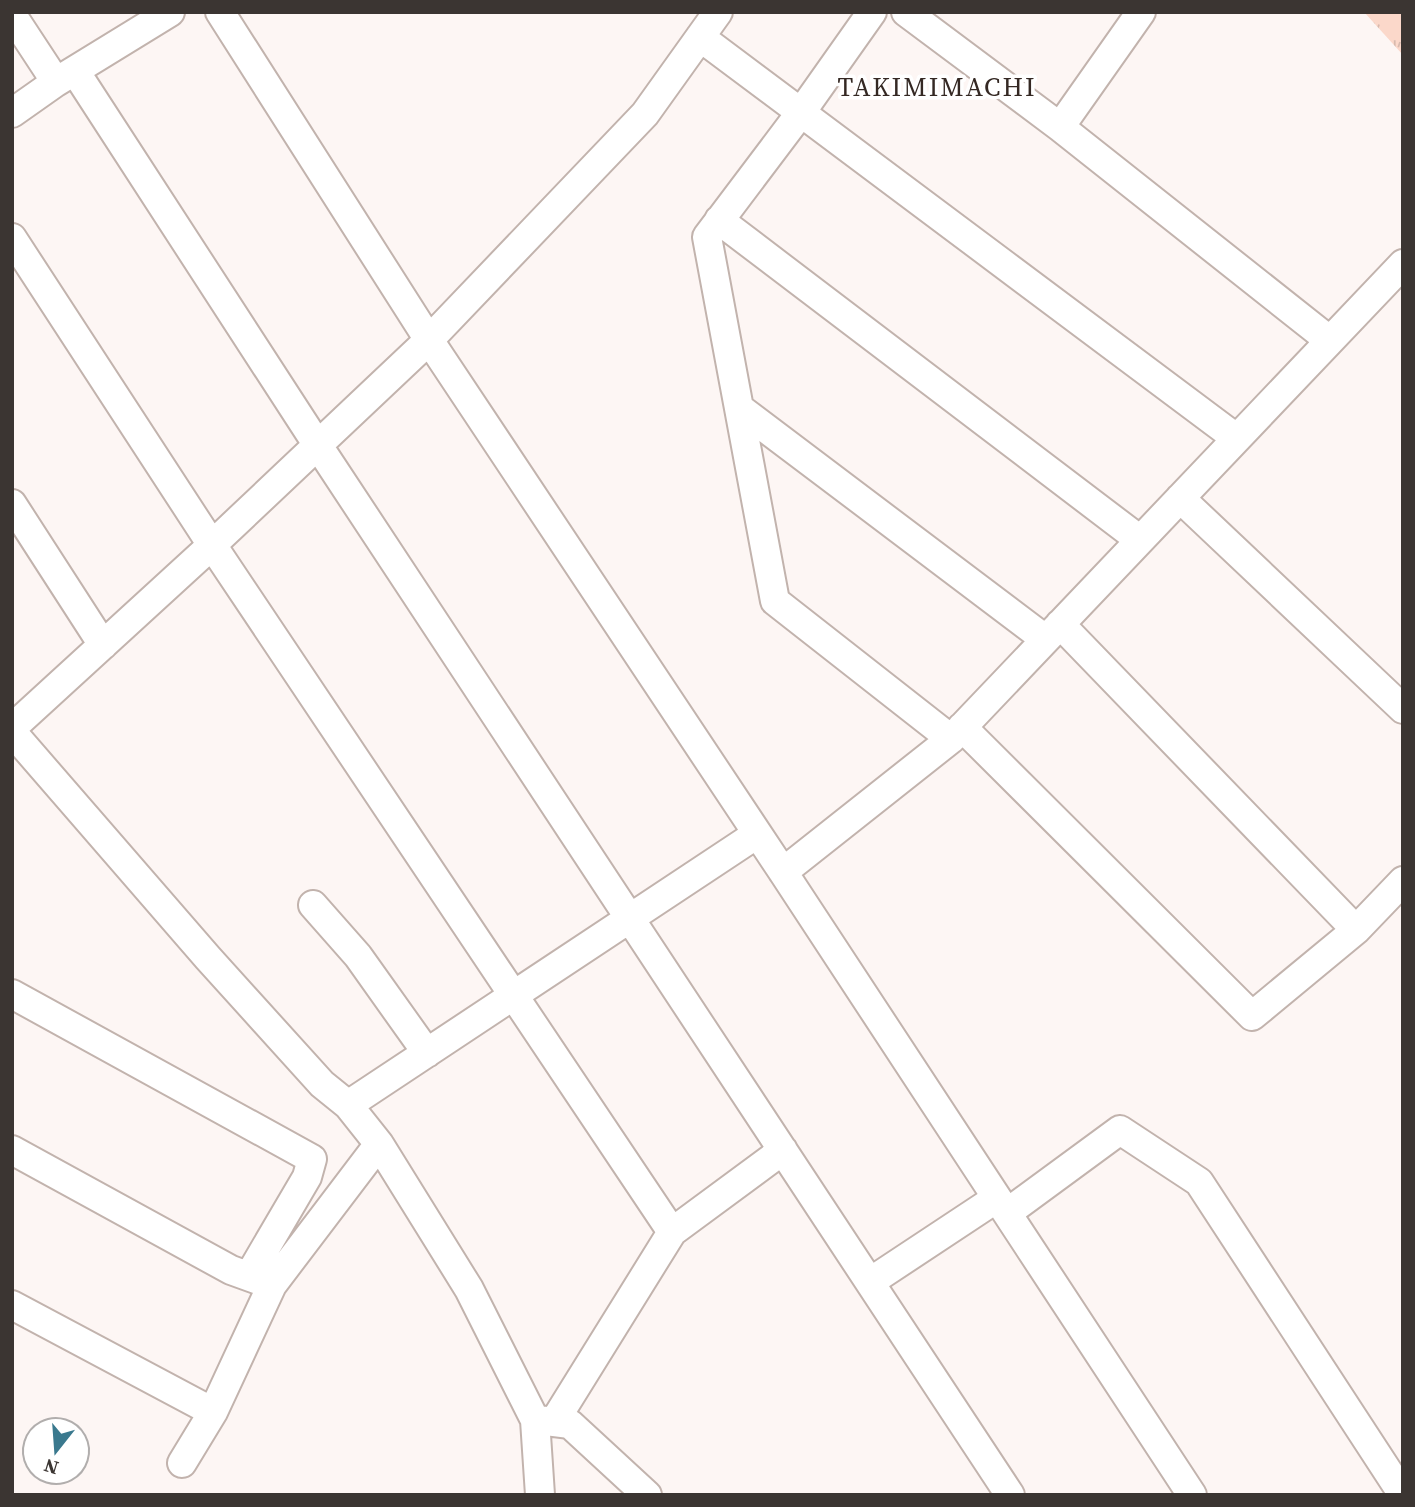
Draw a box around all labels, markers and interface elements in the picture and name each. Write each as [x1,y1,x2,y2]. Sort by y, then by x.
district label: TAKIMIMACHI [837,69,1037,105]
north arrow [21,1416,91,1486]
text: N [40,1453,61,1482]

